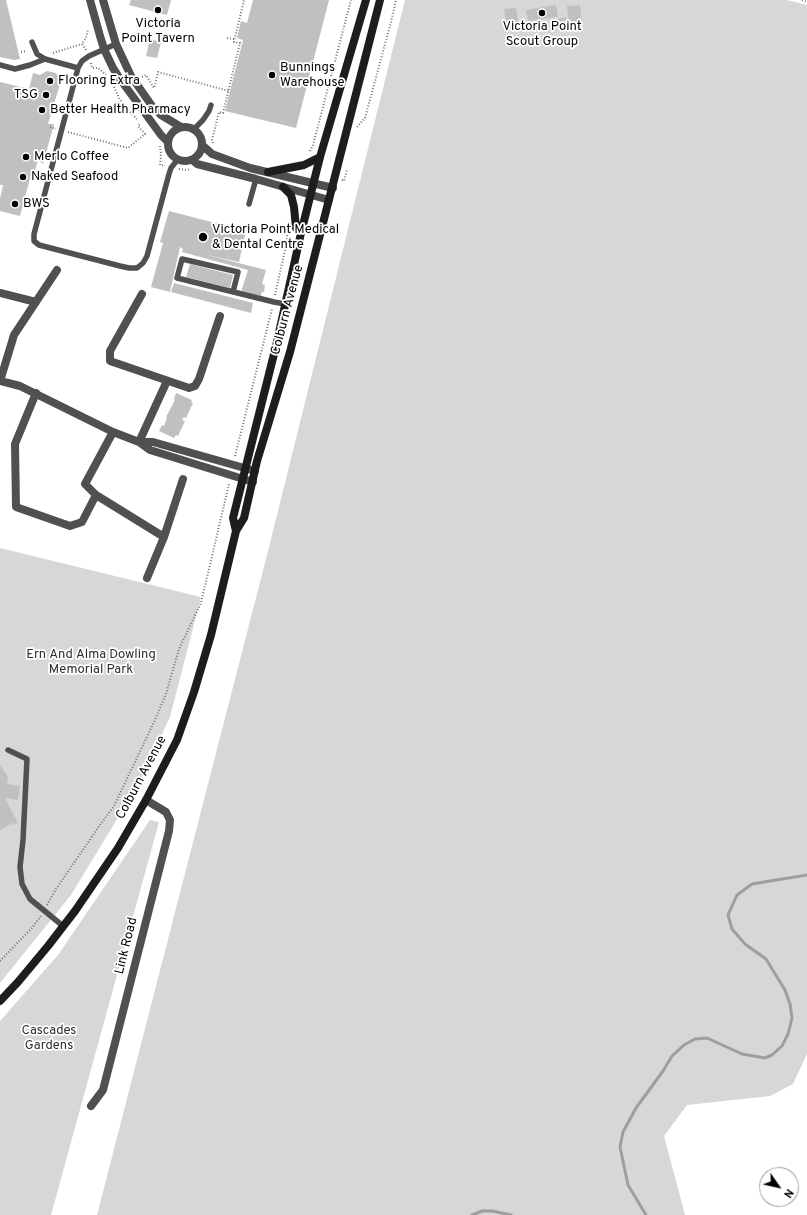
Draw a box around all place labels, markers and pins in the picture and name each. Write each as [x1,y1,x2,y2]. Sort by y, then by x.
marker: Victoria Point Tavern [153,5,163,15]
marker: Victoria Point Scout Group [537,8,547,18]
place label: Victoria Point Tavern [121,16,195,47]
place label: Victoria Point Scout Group [502,19,582,50]
place label: Bunnings Warehouse [280,60,344,91]
marker: Bunnings Warehouse [267,70,277,80]
place label: Flooring Extra [58,73,140,89]
marker: Flooring Extra [45,76,55,86]
place label: TSG [14,87,38,103]
marker: TSG [41,90,51,100]
place label: Better Health Pharmacy [50,102,191,118]
marker: Better Health Pharmacy [37,105,47,115]
place label: Merlo Coffee [34,149,109,165]
marker: Merlo Coffee [21,152,31,162]
place label: Naked Seafood [31,169,118,185]
marker: Naked Seafood [18,172,28,182]
place label: BWS [23,196,50,212]
marker: BWS [10,199,20,209]
place label: Victoria Point Medical & Dental Centre [212,222,339,253]
marker: Victoria Point Medical & Dental Centre [197,231,209,243]

